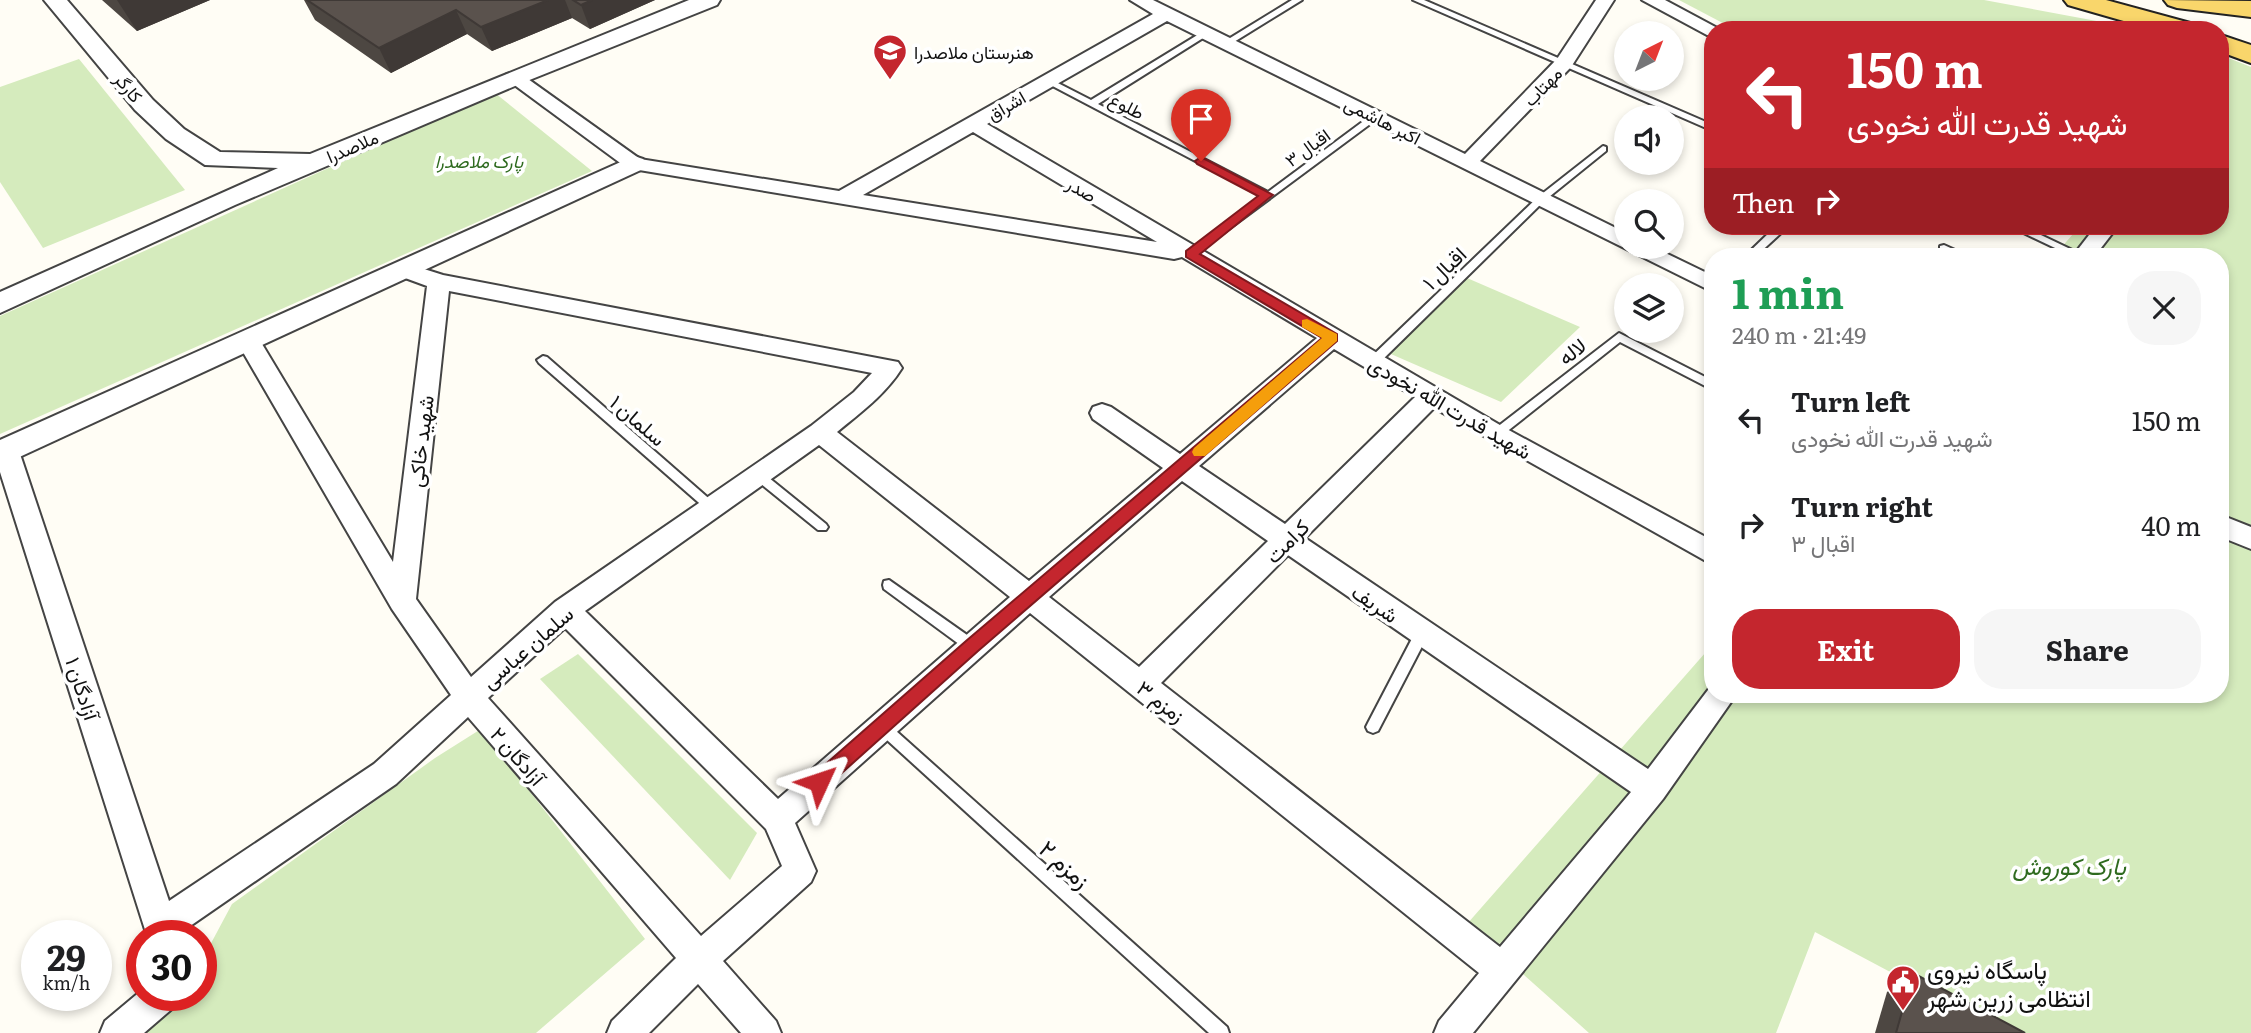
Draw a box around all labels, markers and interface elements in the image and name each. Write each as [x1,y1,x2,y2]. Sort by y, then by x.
north arrow [1614,21,1684,91]
map controls [1614,21,1684,343]
text: 150 m [1847,30,1983,103]
school or university icon: هنرستان ملاصدرا [871,32,909,81]
place label: هنرستان ملاصدرا [914,38,1034,65]
icon: left [1732,49,1823,140]
street label: مهتاب [1516,60,1568,112]
street label: کارگر [108,65,150,108]
street label: اشراق [982,83,1030,127]
street label: طلوع [1105,85,1149,125]
pin [1171,89,1231,161]
street label: اکبر هاشمی [1340,89,1426,151]
text: شهید قدرت الله نخودی [1847,97,2127,145]
icon: arrive [1182,100,1220,138]
button: sound [1614,105,1684,175]
street label: اقبال ۳ [1279,121,1335,173]
street label: ملاصدرا [322,123,382,169]
park label: پارک ملاصدرا [435,147,523,174]
street label: صدر [1061,169,1102,209]
text: Then [1732,182,1794,221]
icon: right [1808,182,1846,220]
button: search [1614,189,1684,259]
street label: اقبال ۱ [1414,238,1472,296]
text: 1 min [1732,260,1844,322]
button: close [2127,271,2201,345]
button: layers [1614,273,1684,343]
text: 240 m · 21:49 [1732,317,1866,351]
street label: لاله [1550,329,1592,371]
street label: شهید قدرت الله نخودی [1364,347,1538,465]
text: Turn left [1791,381,1910,420]
street label: سلمان ۱ [604,386,674,452]
street label: شهید خاکی [398,393,440,489]
text: 150 m [2132,400,2201,439]
icon: left [1732,401,1770,439]
text: شهید قدرت الله نخودی [1791,420,1993,454]
text: Turn right [1791,486,1933,525]
text: 40 m [2141,505,2201,544]
icon: right [1732,506,1770,544]
street label: کرامت [1257,511,1315,569]
text: اقبال ۳ [1791,525,1855,559]
street label: شریف [1346,575,1406,629]
street label: سلمان عباسی [473,597,579,695]
button: Exit [1732,609,1960,689]
button: Share [1974,609,2201,689]
street label: آزادگان ۱ [59,652,109,726]
street label: زمزم ۳ [1131,671,1193,730]
street label: آزادگان ۲ [484,719,555,793]
position arrow [782,745,856,819]
street label: زمزم ۲ [1032,831,1099,896]
park label: پارک کوروش [2012,847,2126,883]
speed limit sign: 30 [126,920,217,1011]
text: 29 [47,930,86,982]
place label: پاسگاه نیروی انتظامی زرین شهر [1926,951,2091,1014]
public building icon: پاسگاه نیروی انتظامی زرین شهر [1884,963,1922,1012]
text: km/h [43,969,90,996]

